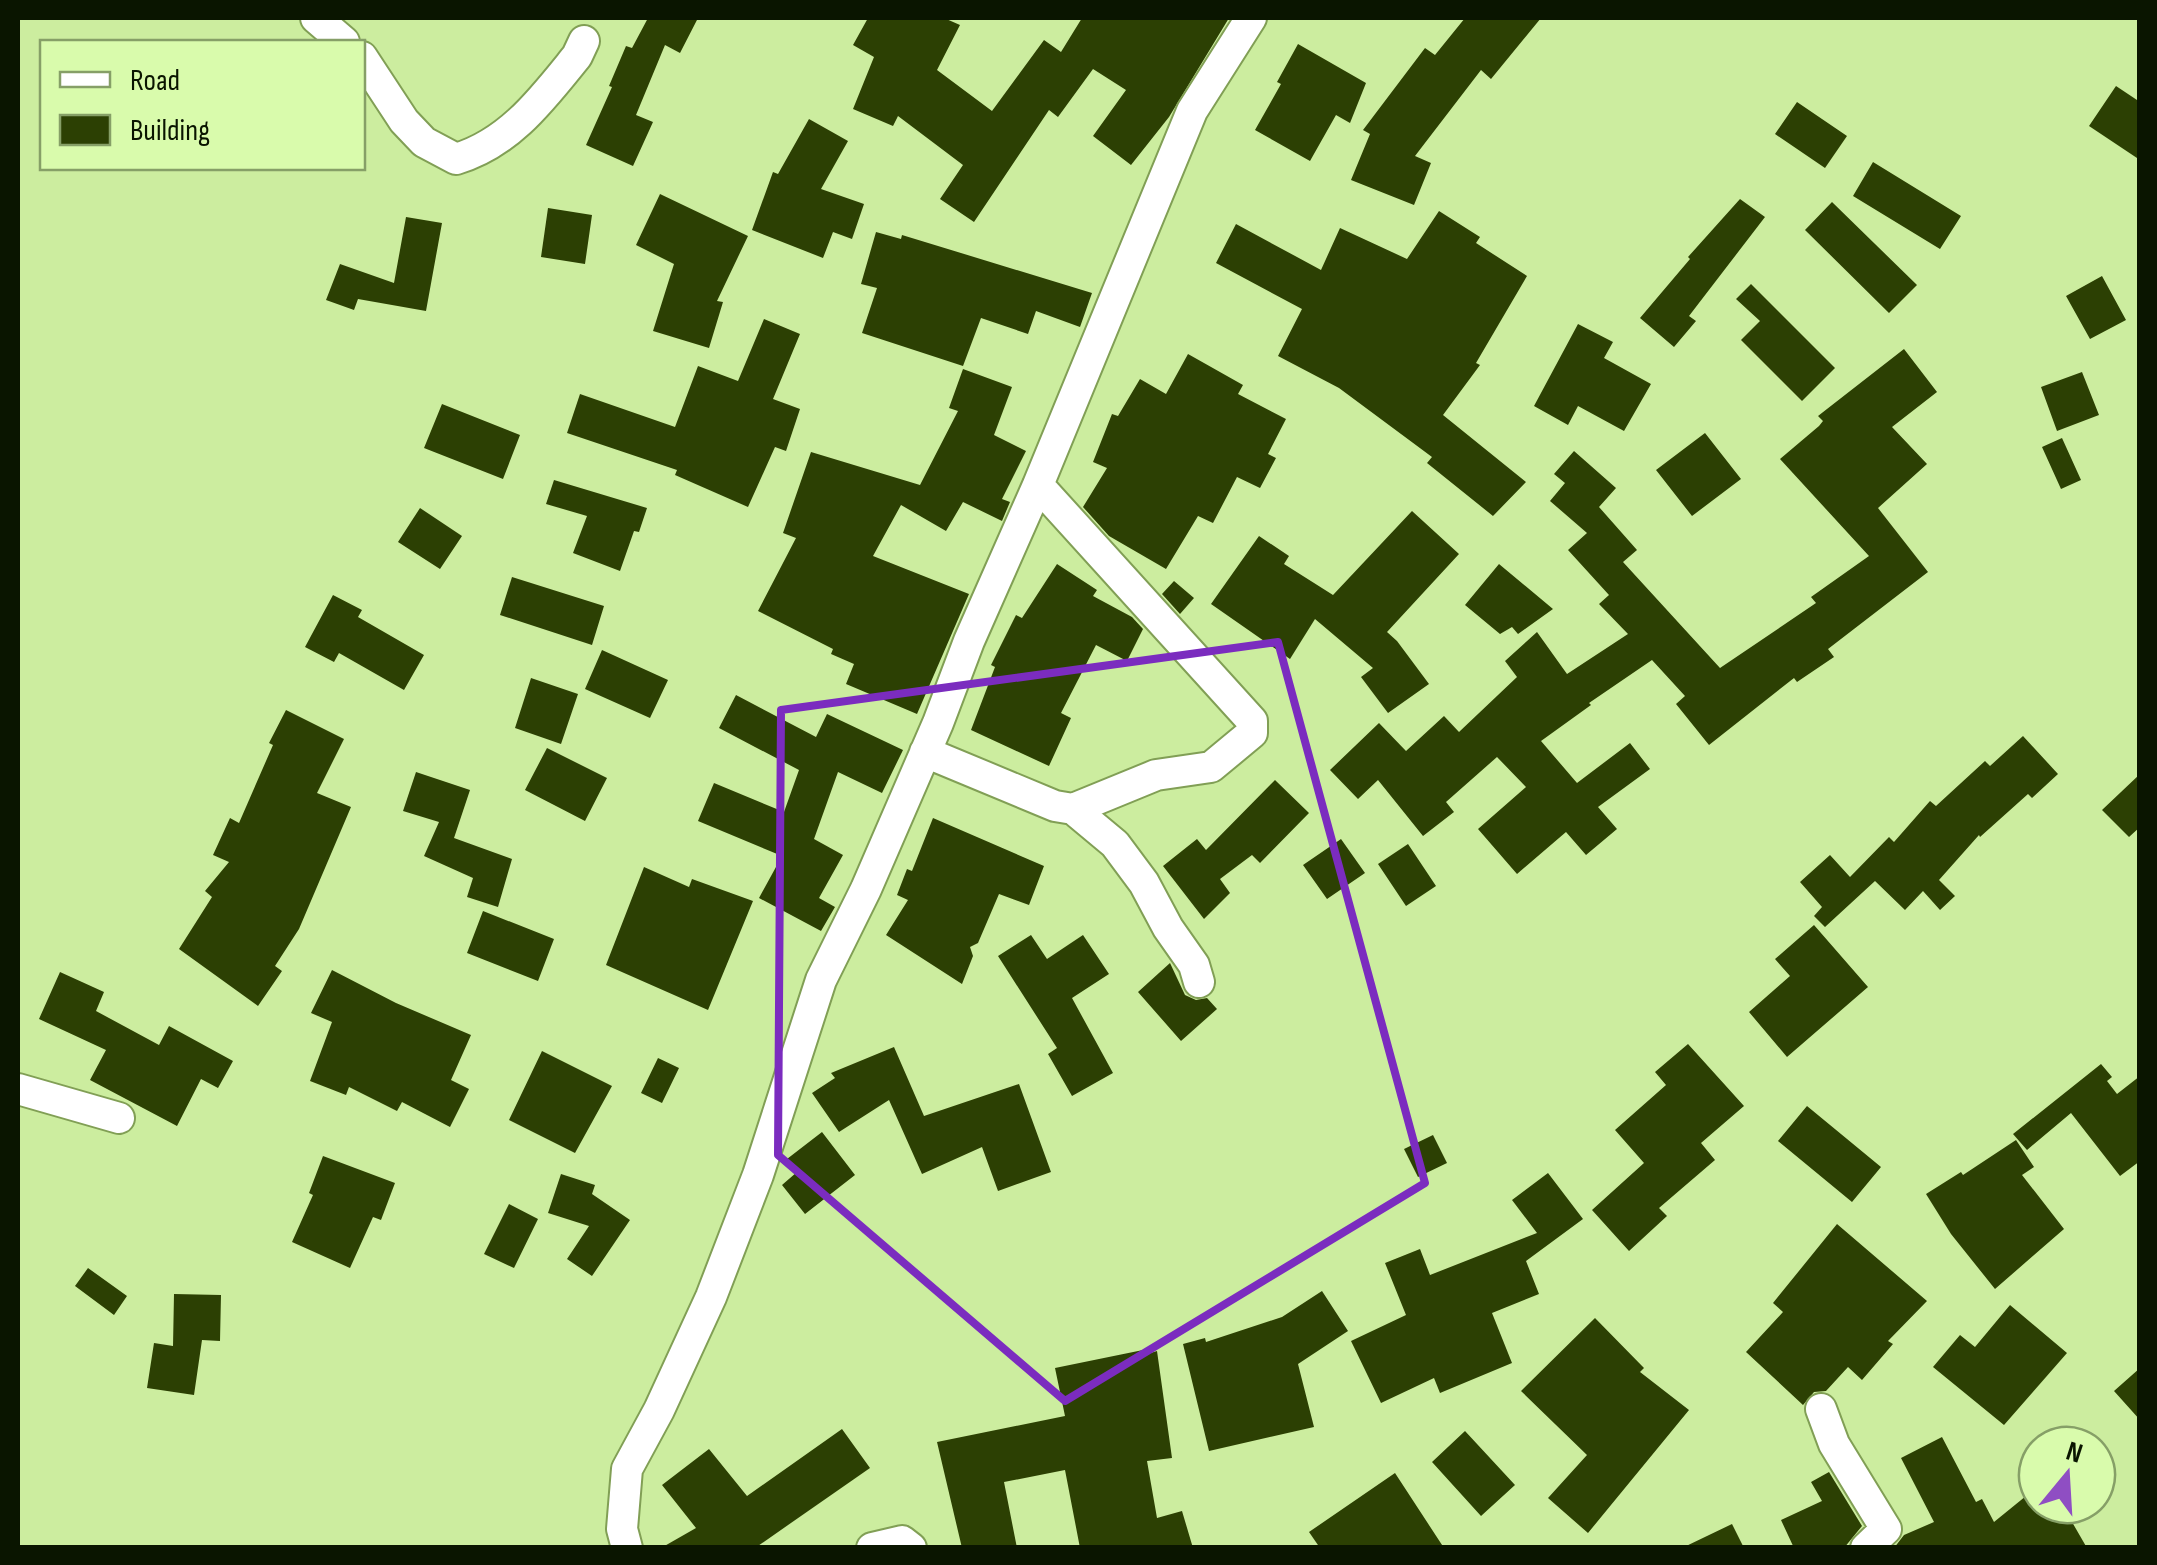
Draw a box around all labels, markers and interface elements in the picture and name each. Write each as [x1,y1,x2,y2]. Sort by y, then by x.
legend [40,40,365,170]
text: Road [130,63,180,99]
text: Building [130,113,210,149]
north arrow [2017,1425,2117,1525]
text: N [2062,1435,2086,1471]

